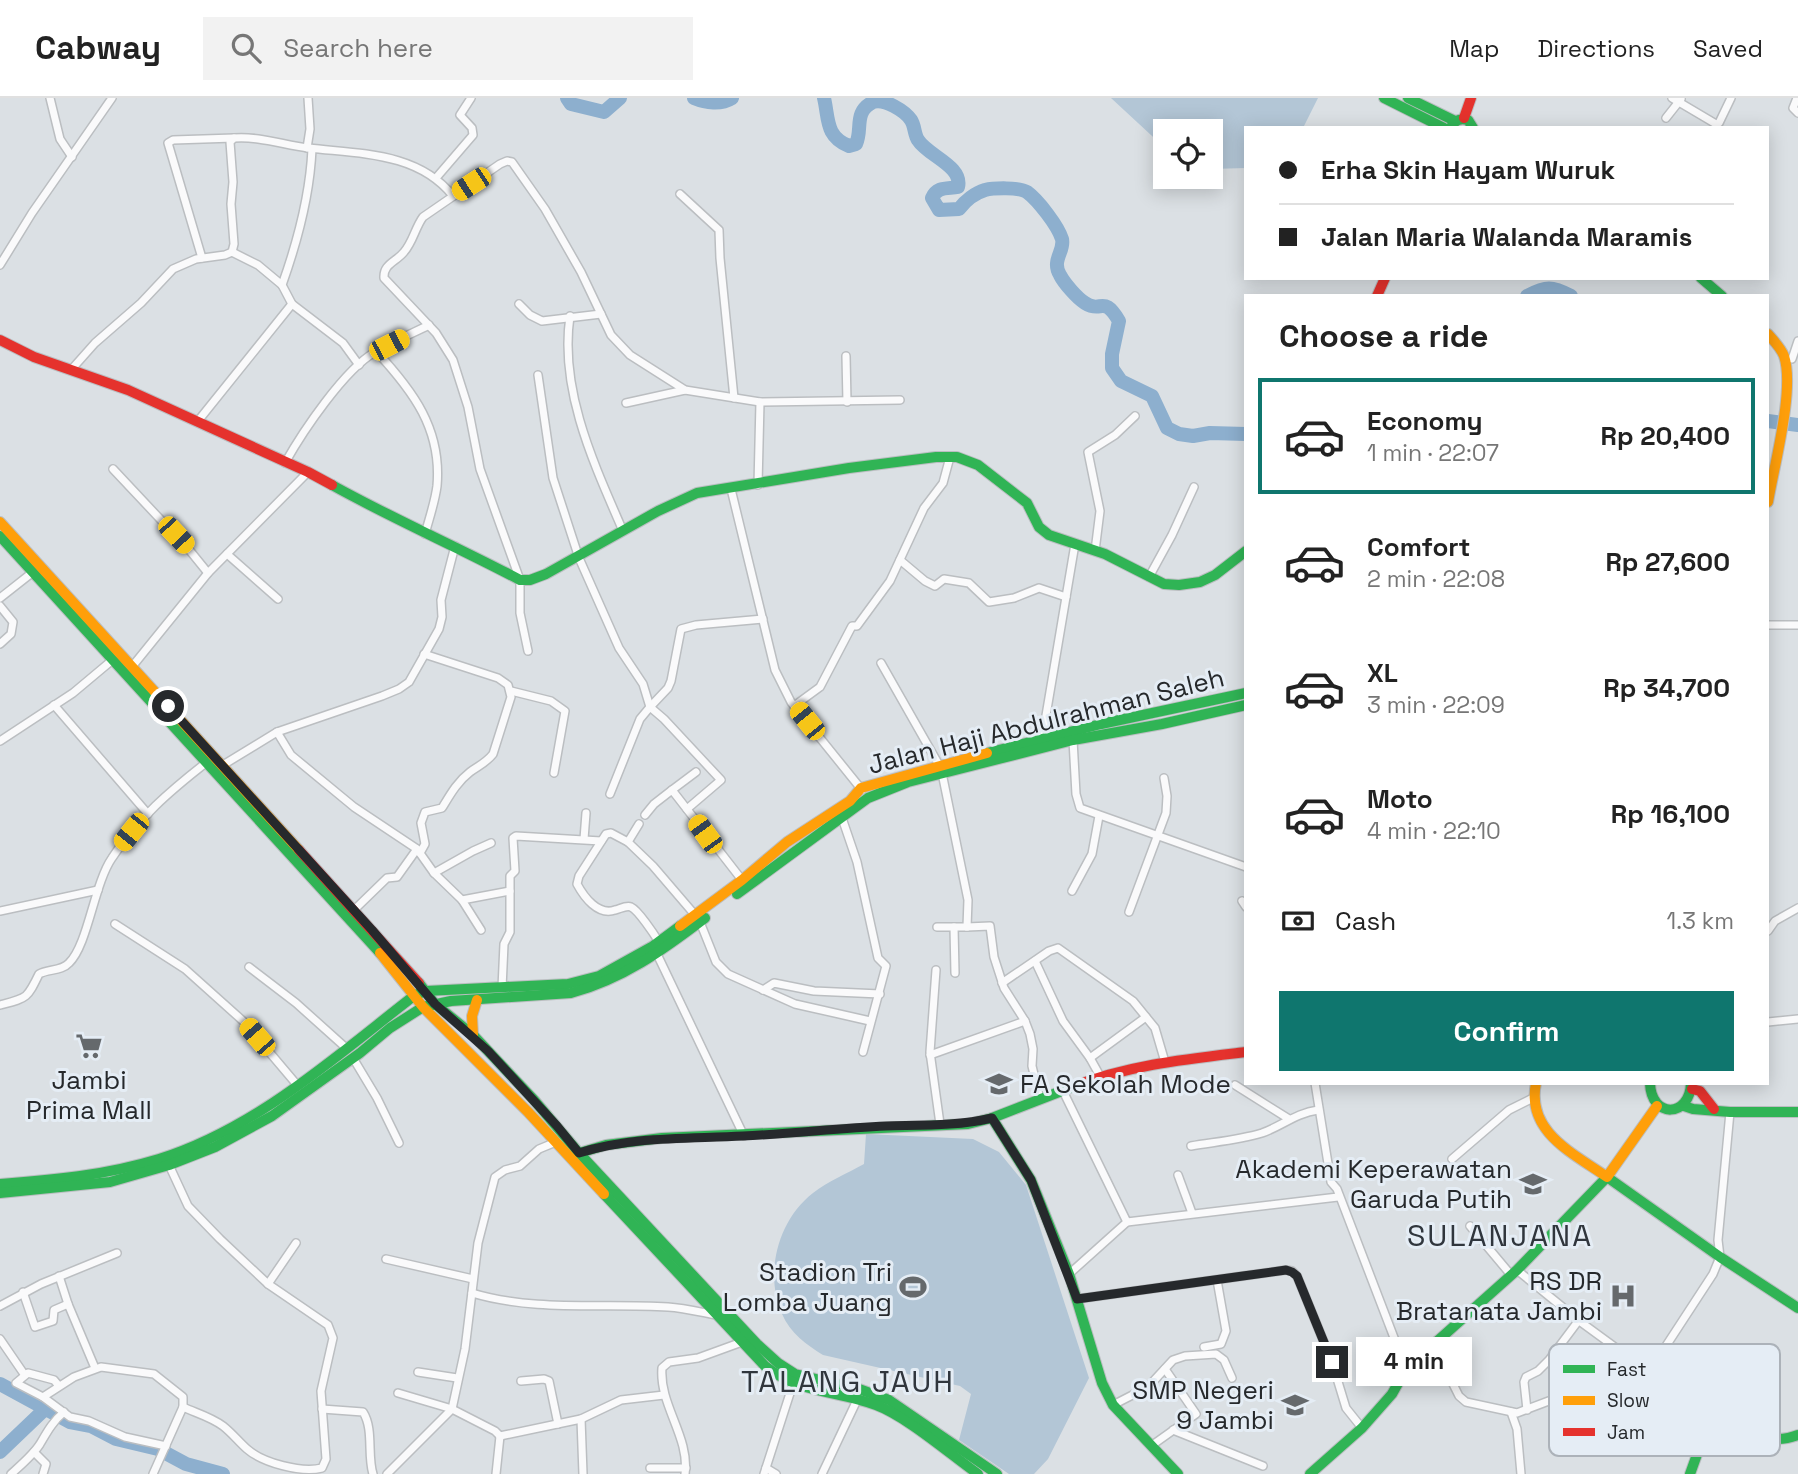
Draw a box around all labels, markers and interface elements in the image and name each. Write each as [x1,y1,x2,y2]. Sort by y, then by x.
search box [203,17,693,80]
text: Cabway [35,27,161,69]
icon: search [227,29,265,67]
text: Search here [283,31,433,65]
text: Map [1449,33,1499,64]
text: Directions [1537,33,1655,64]
text: Saved [1693,33,1763,64]
map controls [1153,119,1223,189]
button: locate [1153,119,1223,189]
text: Erha Skin Hayam Wuruk [1321,153,1615,187]
car [448,164,495,204]
text: Jalan Maria Walanda Maramis [1321,220,1692,254]
text: Choose a ride [1279,316,1489,356]
car [366,326,413,364]
text: Economy [1367,404,1483,438]
icon: car [1283,405,1346,468]
text: Rp 20,400 [1601,419,1730,453]
text: 1 min · 22:07 [1367,438,1499,468]
car [154,512,199,558]
text: Comfort [1367,530,1470,564]
icon: car [1283,531,1346,594]
text: Rp 27,600 [1605,545,1730,579]
text: 2 min · 22:08 [1367,564,1505,594]
text: XL [1367,656,1398,690]
icon: car [1283,657,1346,720]
street label: Jalan Haji Abdulrahman Saleh [864,660,1228,782]
text: Rp 34,700 [1603,671,1730,705]
route start [152,690,184,722]
text: 3 min · 22:09 [1367,690,1505,720]
car [786,698,829,744]
text: Moto [1367,782,1433,816]
icon: car [1283,783,1346,846]
text: Rp 16,100 [1611,797,1730,831]
car [110,809,153,855]
car [685,811,726,857]
text: 4 min · 22:10 [1367,816,1501,846]
icon: cash [1279,902,1317,940]
text: Cash [1335,904,1396,938]
text: 1.3 km [1667,906,1734,936]
button: Confirm [1279,991,1734,1071]
car [236,1014,279,1060]
supermarket icon: Jambi Prima Mall [74,1031,104,1061]
place label: Jambi Prima Mall [26,1063,152,1127]
place label: FA Sekolah Mode [1020,1067,1231,1101]
school or university icon: FA Sekolah Mode [984,1069,1014,1099]
place label: Akademi Keperawatan Garuda Putih [1235,1152,1512,1216]
school or university icon: Akademi Keperawatan Garuda Putih [1518,1169,1548,1199]
district label: SULANJANA [1407,1216,1593,1255]
place label: Stadion Tri Lomba Juang [723,1255,892,1319]
place label: RS DR Bratanata Jambi [1396,1264,1602,1328]
sports icon: Stadion Tri Lomba Juang [898,1272,928,1302]
hospital icon: RS DR Bratanata Jambi [1608,1281,1638,1311]
callout: 4 min [1356,1338,1472,1386]
legend [1549,1344,1780,1456]
route end [1316,1346,1348,1378]
text: 4 min [1384,1346,1444,1376]
text: Fast [1607,1357,1647,1382]
district label: TALANG JAUH [741,1362,955,1401]
place label: SMP Negeri 9 Jambi [1132,1373,1274,1437]
text: Slow [1607,1388,1650,1413]
school or university icon: SMP Negeri 9 Jambi [1280,1390,1310,1420]
text: Jam [1607,1420,1645,1445]

